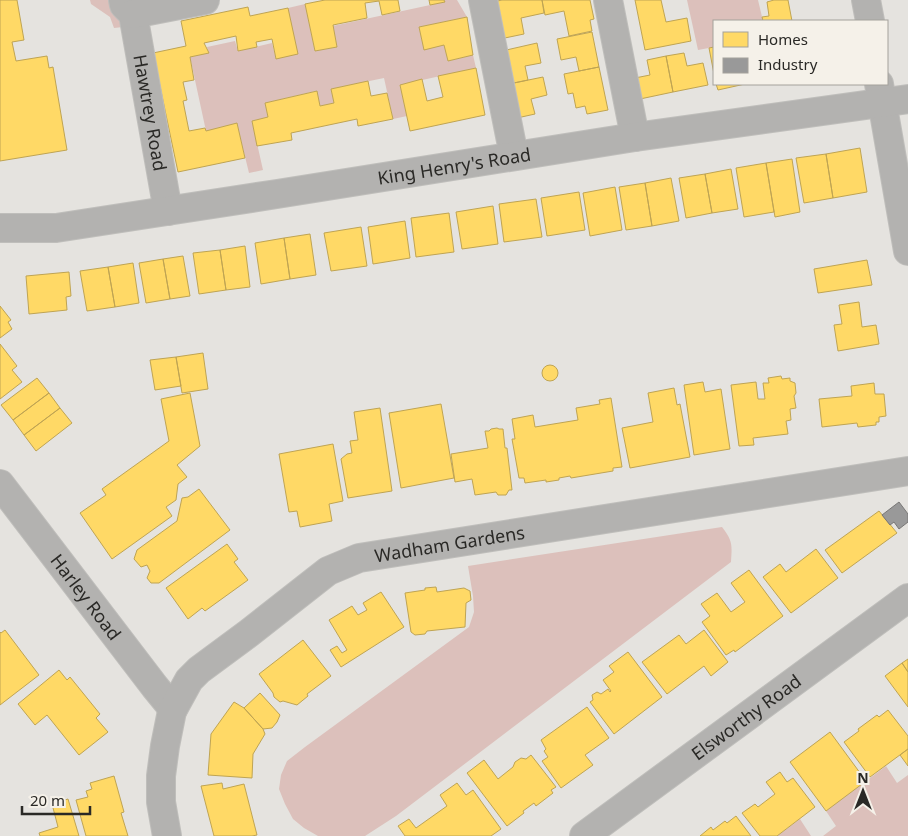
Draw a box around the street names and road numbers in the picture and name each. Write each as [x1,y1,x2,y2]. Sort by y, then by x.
street label: Hawtrey Road [128,52,173,173]
street label: King Henry's Road [376,142,532,190]
street label: Wadham Gardens [373,520,526,567]
street label: Harley Road [46,549,127,645]
street label: Elsworthy Road [686,669,806,765]

